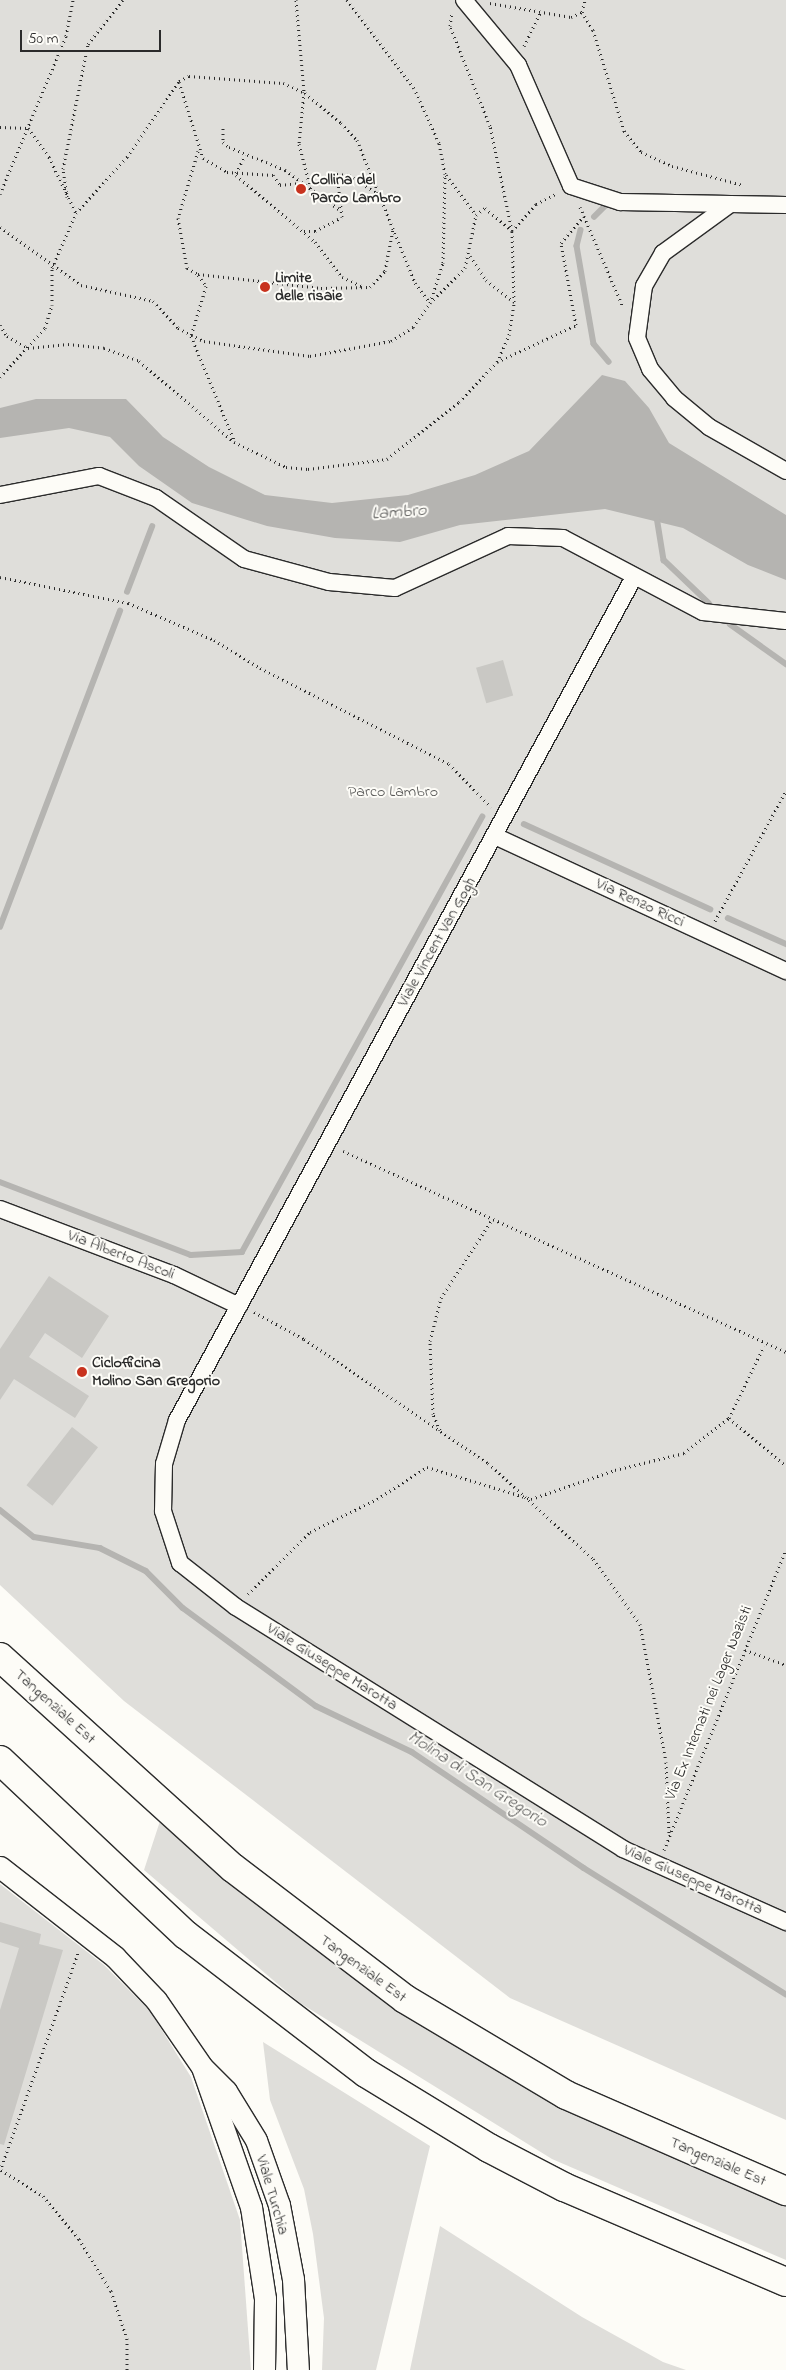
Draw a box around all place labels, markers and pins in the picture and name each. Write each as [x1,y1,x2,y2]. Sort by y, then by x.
place label: Collina del Parco Lambro [311,170,401,208]
marker: Collina del Parco Lambro [295,183,307,195]
place label: Limite delle risaie [275,268,342,306]
marker: Limite delle risaie [259,281,271,293]
place label: Ciclofficina Molino San Gregorio [92,1353,220,1391]
marker: Ciclofficina Molino San Gregorio [76,1366,88,1378]

